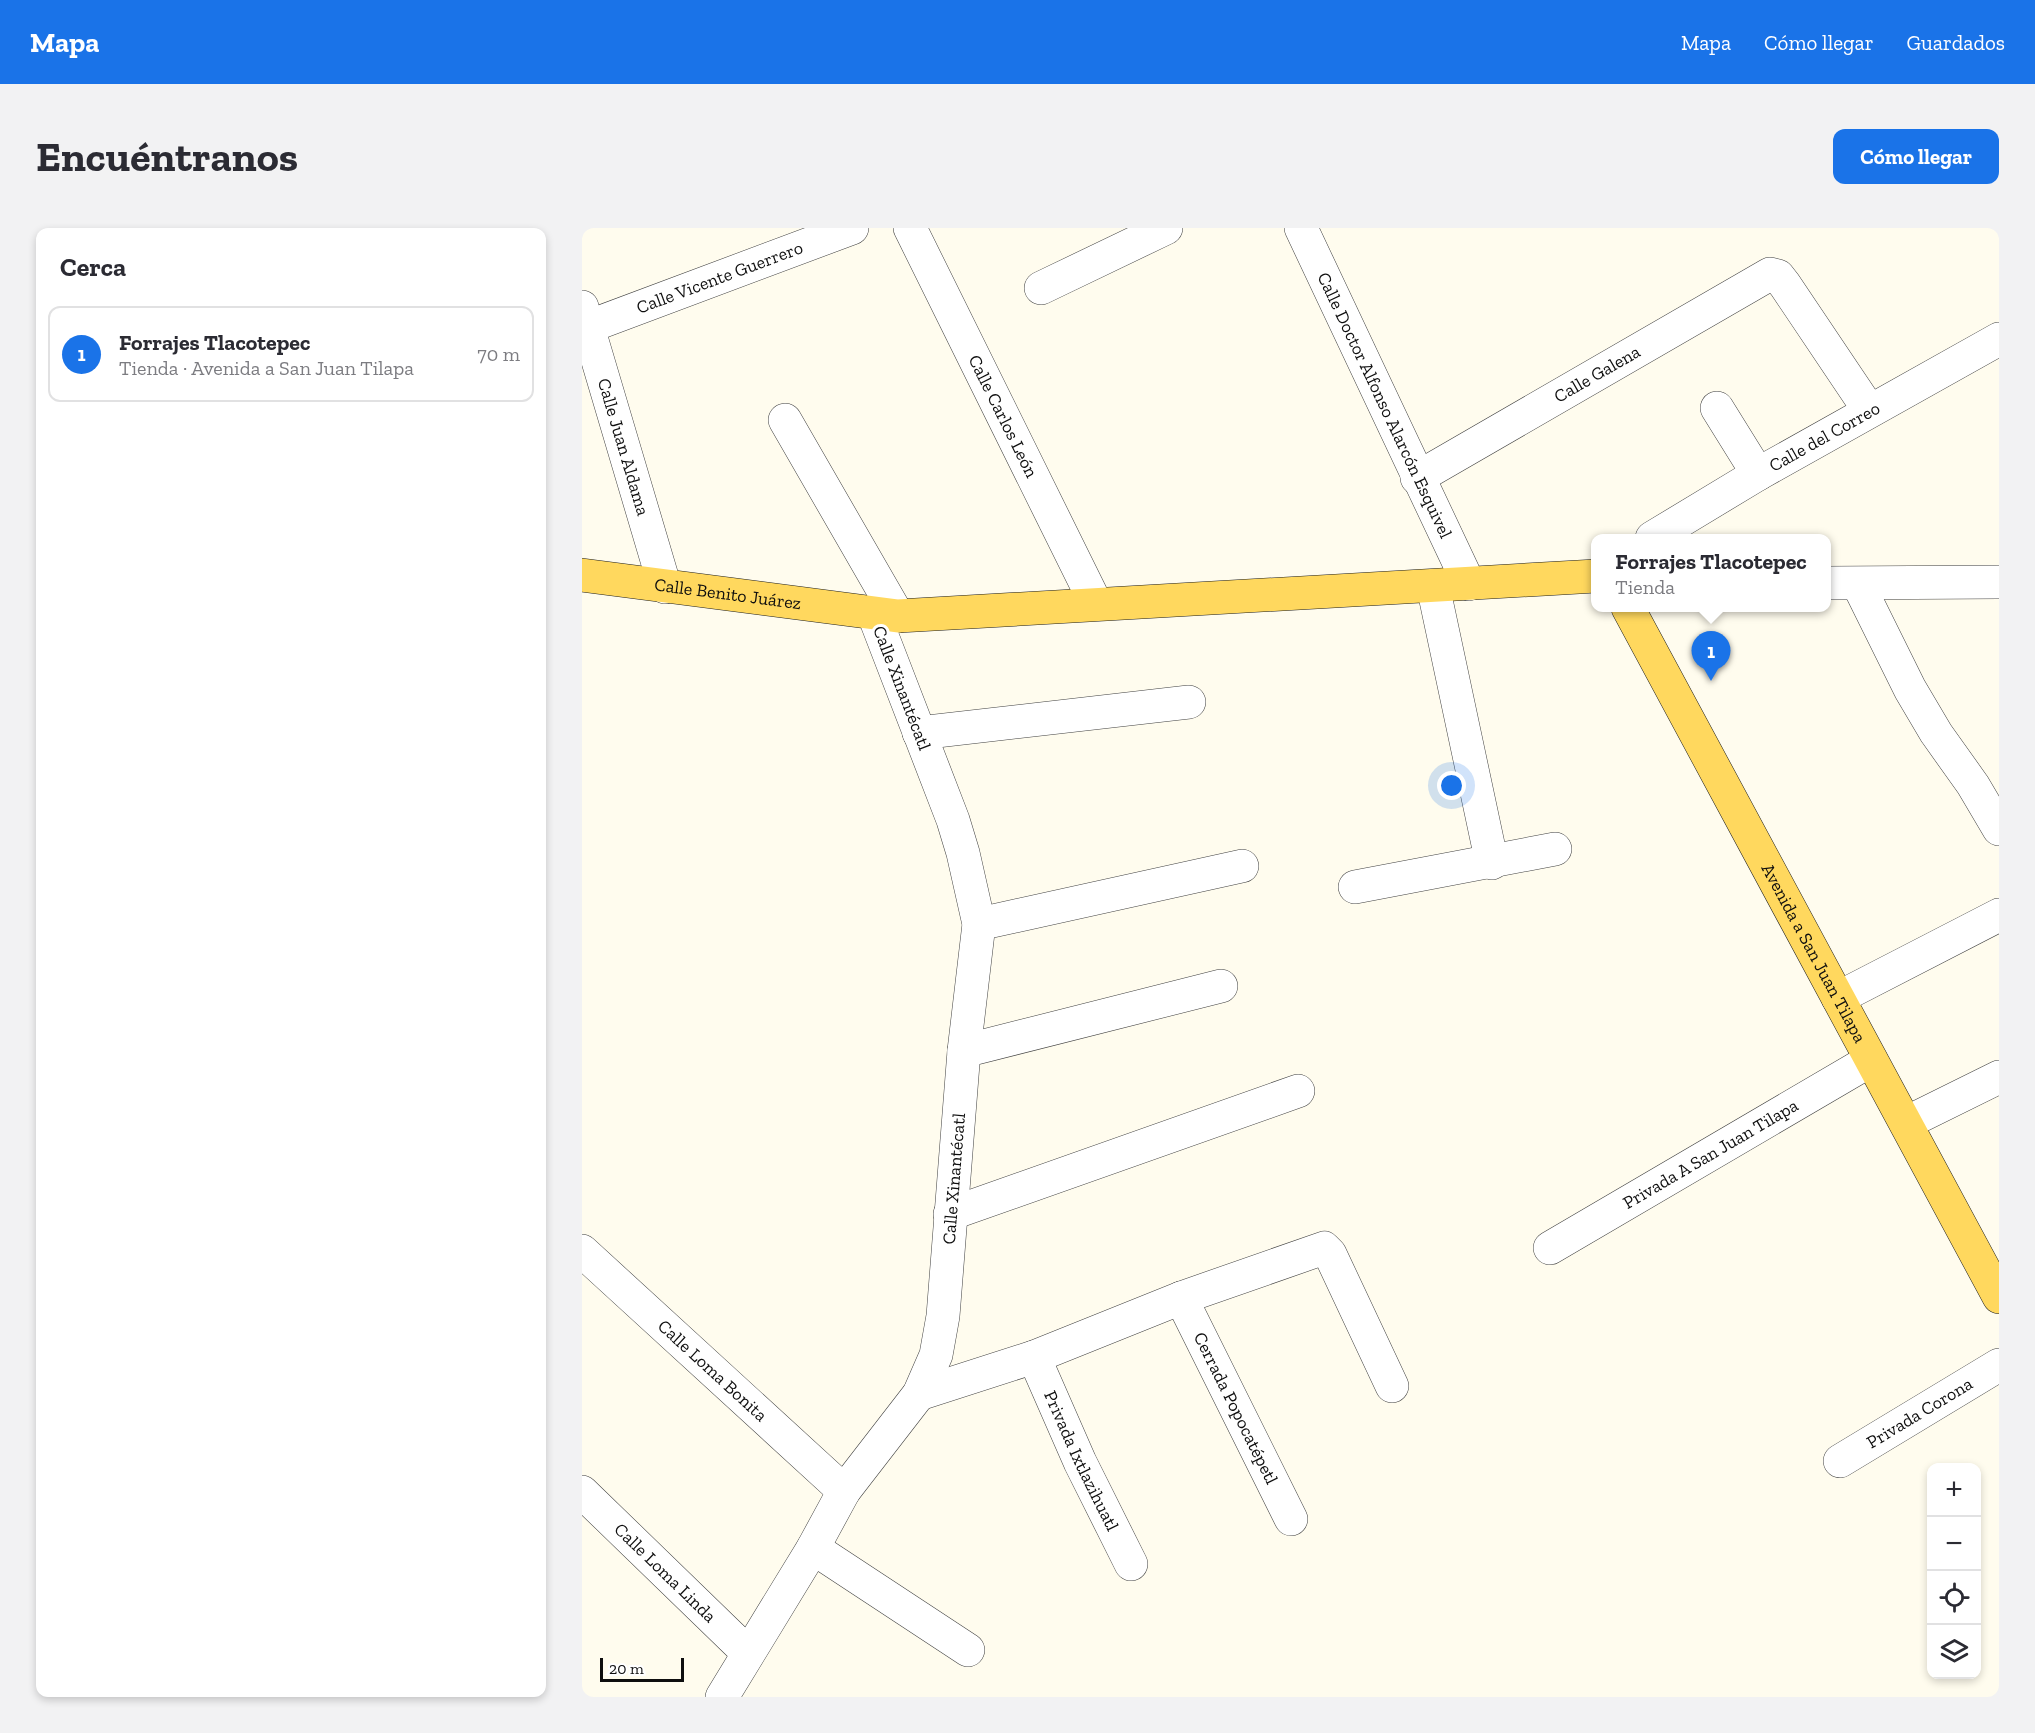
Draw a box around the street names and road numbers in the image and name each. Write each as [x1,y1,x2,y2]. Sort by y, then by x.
street label: Calle Vicente Guerrero [633,236,806,319]
street label: Calle Doctor Alfonso Alarcón Esquivel [1312,269,1457,542]
street label: Calle Galena [1550,340,1644,407]
street label: Calle Carlos León [964,351,1043,482]
street label: Calle Juan Aldama [593,376,654,518]
street label: Calle del Correo [1765,397,1884,477]
street label: Calle Benito Juárez [653,573,803,614]
street label: Calle Xinantécatl [868,623,936,754]
street label: Avenida a San Juan Tilapa [1757,860,1871,1047]
street label: Privada A San Juan Tilapa [1619,1094,1802,1214]
street label: Calle Xinantécatl [938,1112,970,1245]
street label: Calle Loma Bonita [653,1315,772,1426]
street label: Cerrada Popocatépetl [1189,1328,1283,1488]
street label: Privada Corona [1863,1372,1977,1453]
street label: Privada Ixtlazihuatl [1039,1387,1124,1535]
street label: Calle Loma Linda [610,1518,721,1627]

